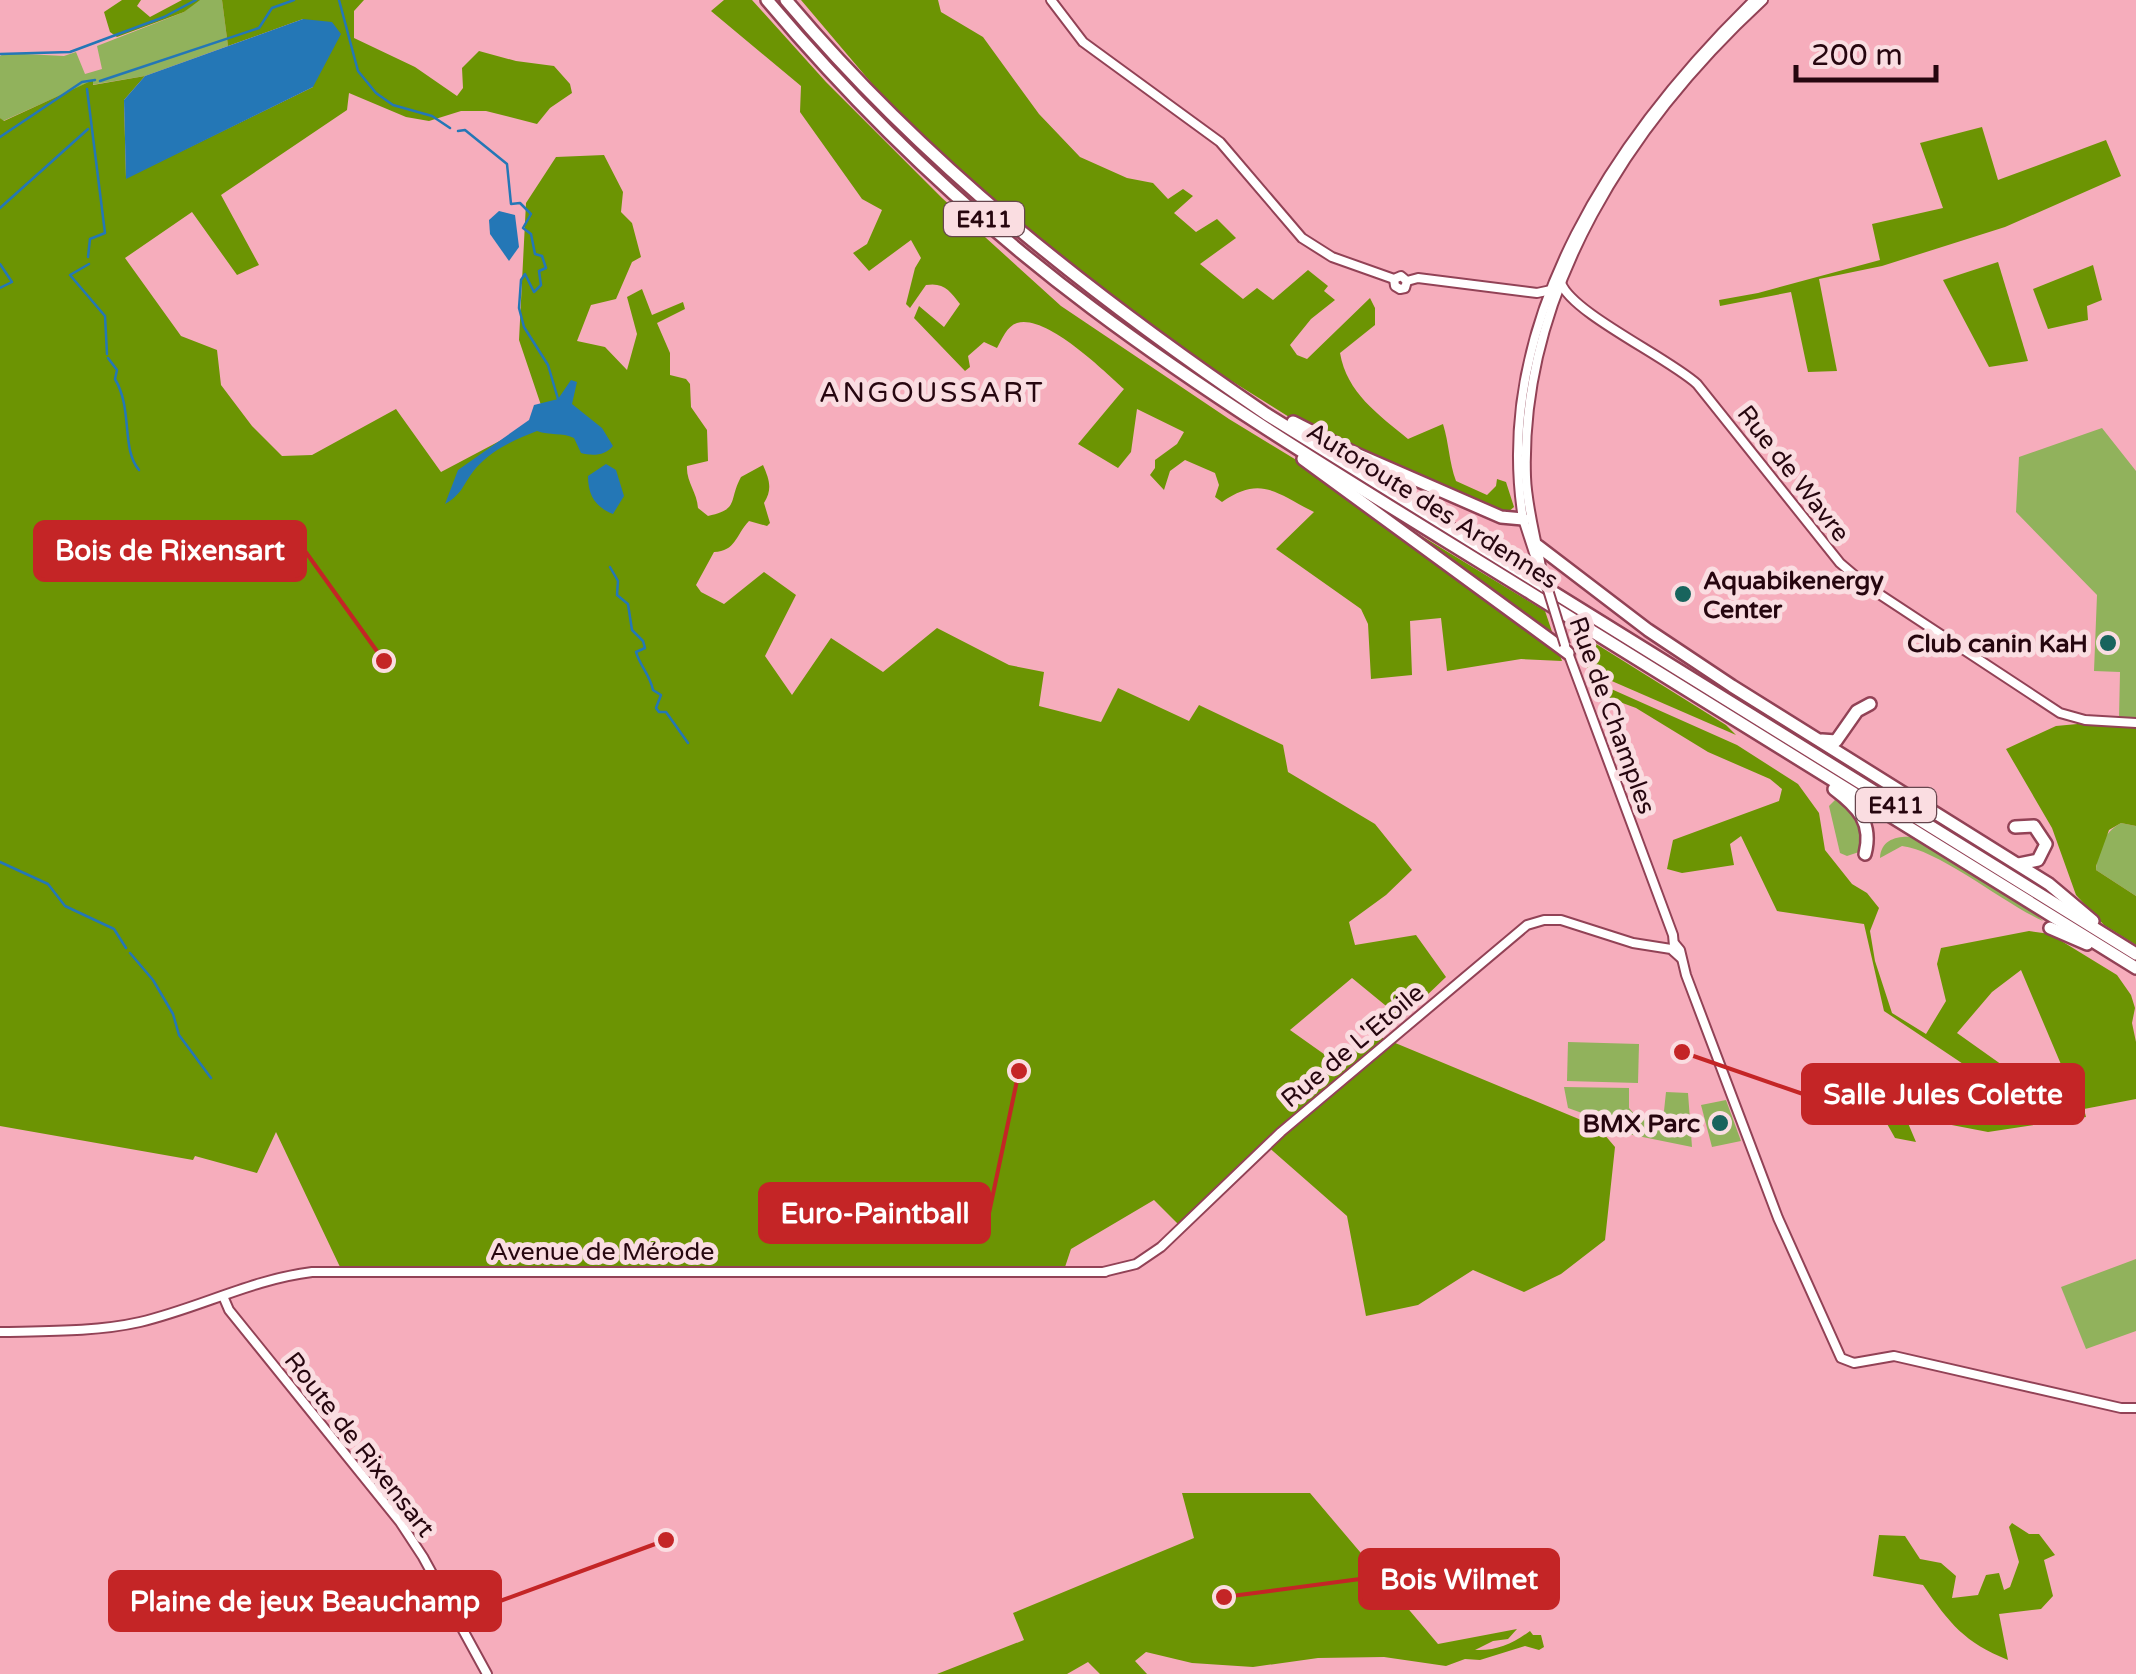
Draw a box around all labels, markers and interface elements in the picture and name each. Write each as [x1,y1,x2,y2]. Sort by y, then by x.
scale bar [1796,20,1936,82]
text: 200 m [1811,37,1903,74]
road number: E411 [944,202,1024,236]
district label: ANGOUSSART [819,376,1045,410]
street label: Rue de Wavre [1731,399,1856,548]
street label: Autoroute des Ardennes [1301,416,1564,596]
callout: Bois de Rixensart [35,522,305,580]
text: Bois de Rixensart [55,534,285,568]
place label: Aquabikenergy Center [1703,566,1884,625]
marker: Aquabikenergy Center [1672,583,1694,605]
street label: Rue de Champles [1562,613,1662,818]
place label: Club canin KaH [1907,629,2088,659]
marker: Club canin KaH [2097,632,2119,654]
road number: E411 [1856,788,1936,822]
street label: Rue de L'Etoile [1275,977,1430,1114]
callout: Salle Jules Colette [1803,1065,2083,1123]
text: Salle Jules Colette [1823,1078,2063,1112]
place label: BMX Parc [1583,1109,1700,1139]
marker: BMX Parc [1709,1112,1731,1134]
callout: Euro-Paintball [760,1184,989,1242]
text: Euro-Paintball [781,1197,969,1231]
street label: Avenue de Mérode [490,1237,714,1267]
street label: Route de Rixensart [278,1346,441,1543]
callout: Bois Wilmet [1360,1550,1558,1608]
text: Bois Wilmet [1380,1563,1538,1597]
callout: Plaine de jeux Beauchamp [110,1572,500,1630]
text: Plaine de jeux Beauchamp [130,1585,480,1619]

